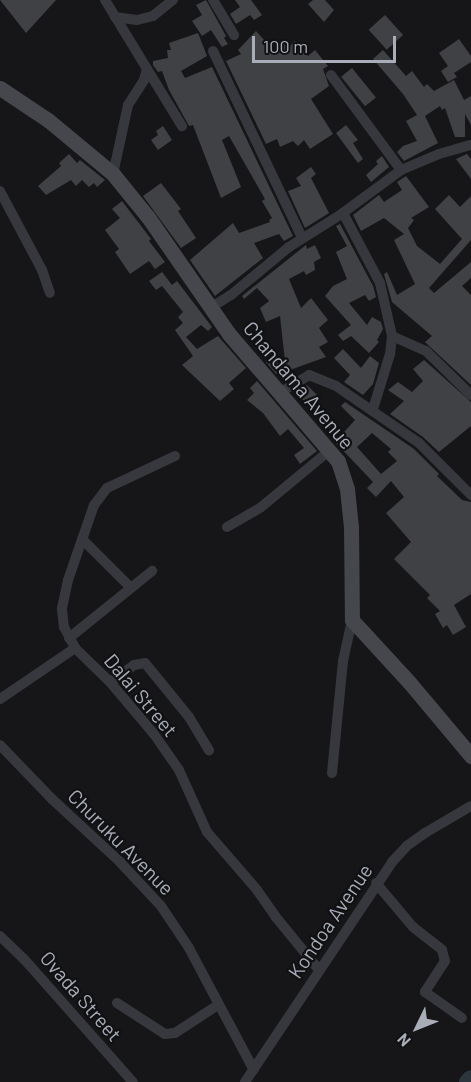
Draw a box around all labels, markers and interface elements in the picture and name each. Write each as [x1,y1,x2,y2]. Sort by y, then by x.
scale bar [255,24,399,62]
text: 100 m [263,35,308,57]
street label: Chandama Avenue [239,316,359,454]
street label: Dalai Street [99,649,183,741]
street label: Churuku Avenue [63,784,179,900]
street label: Kondoa Avenue [283,859,377,983]
street label: Ovada Street [35,946,127,1046]
north arrow [387,998,447,1058]
text: N [393,1030,414,1051]

